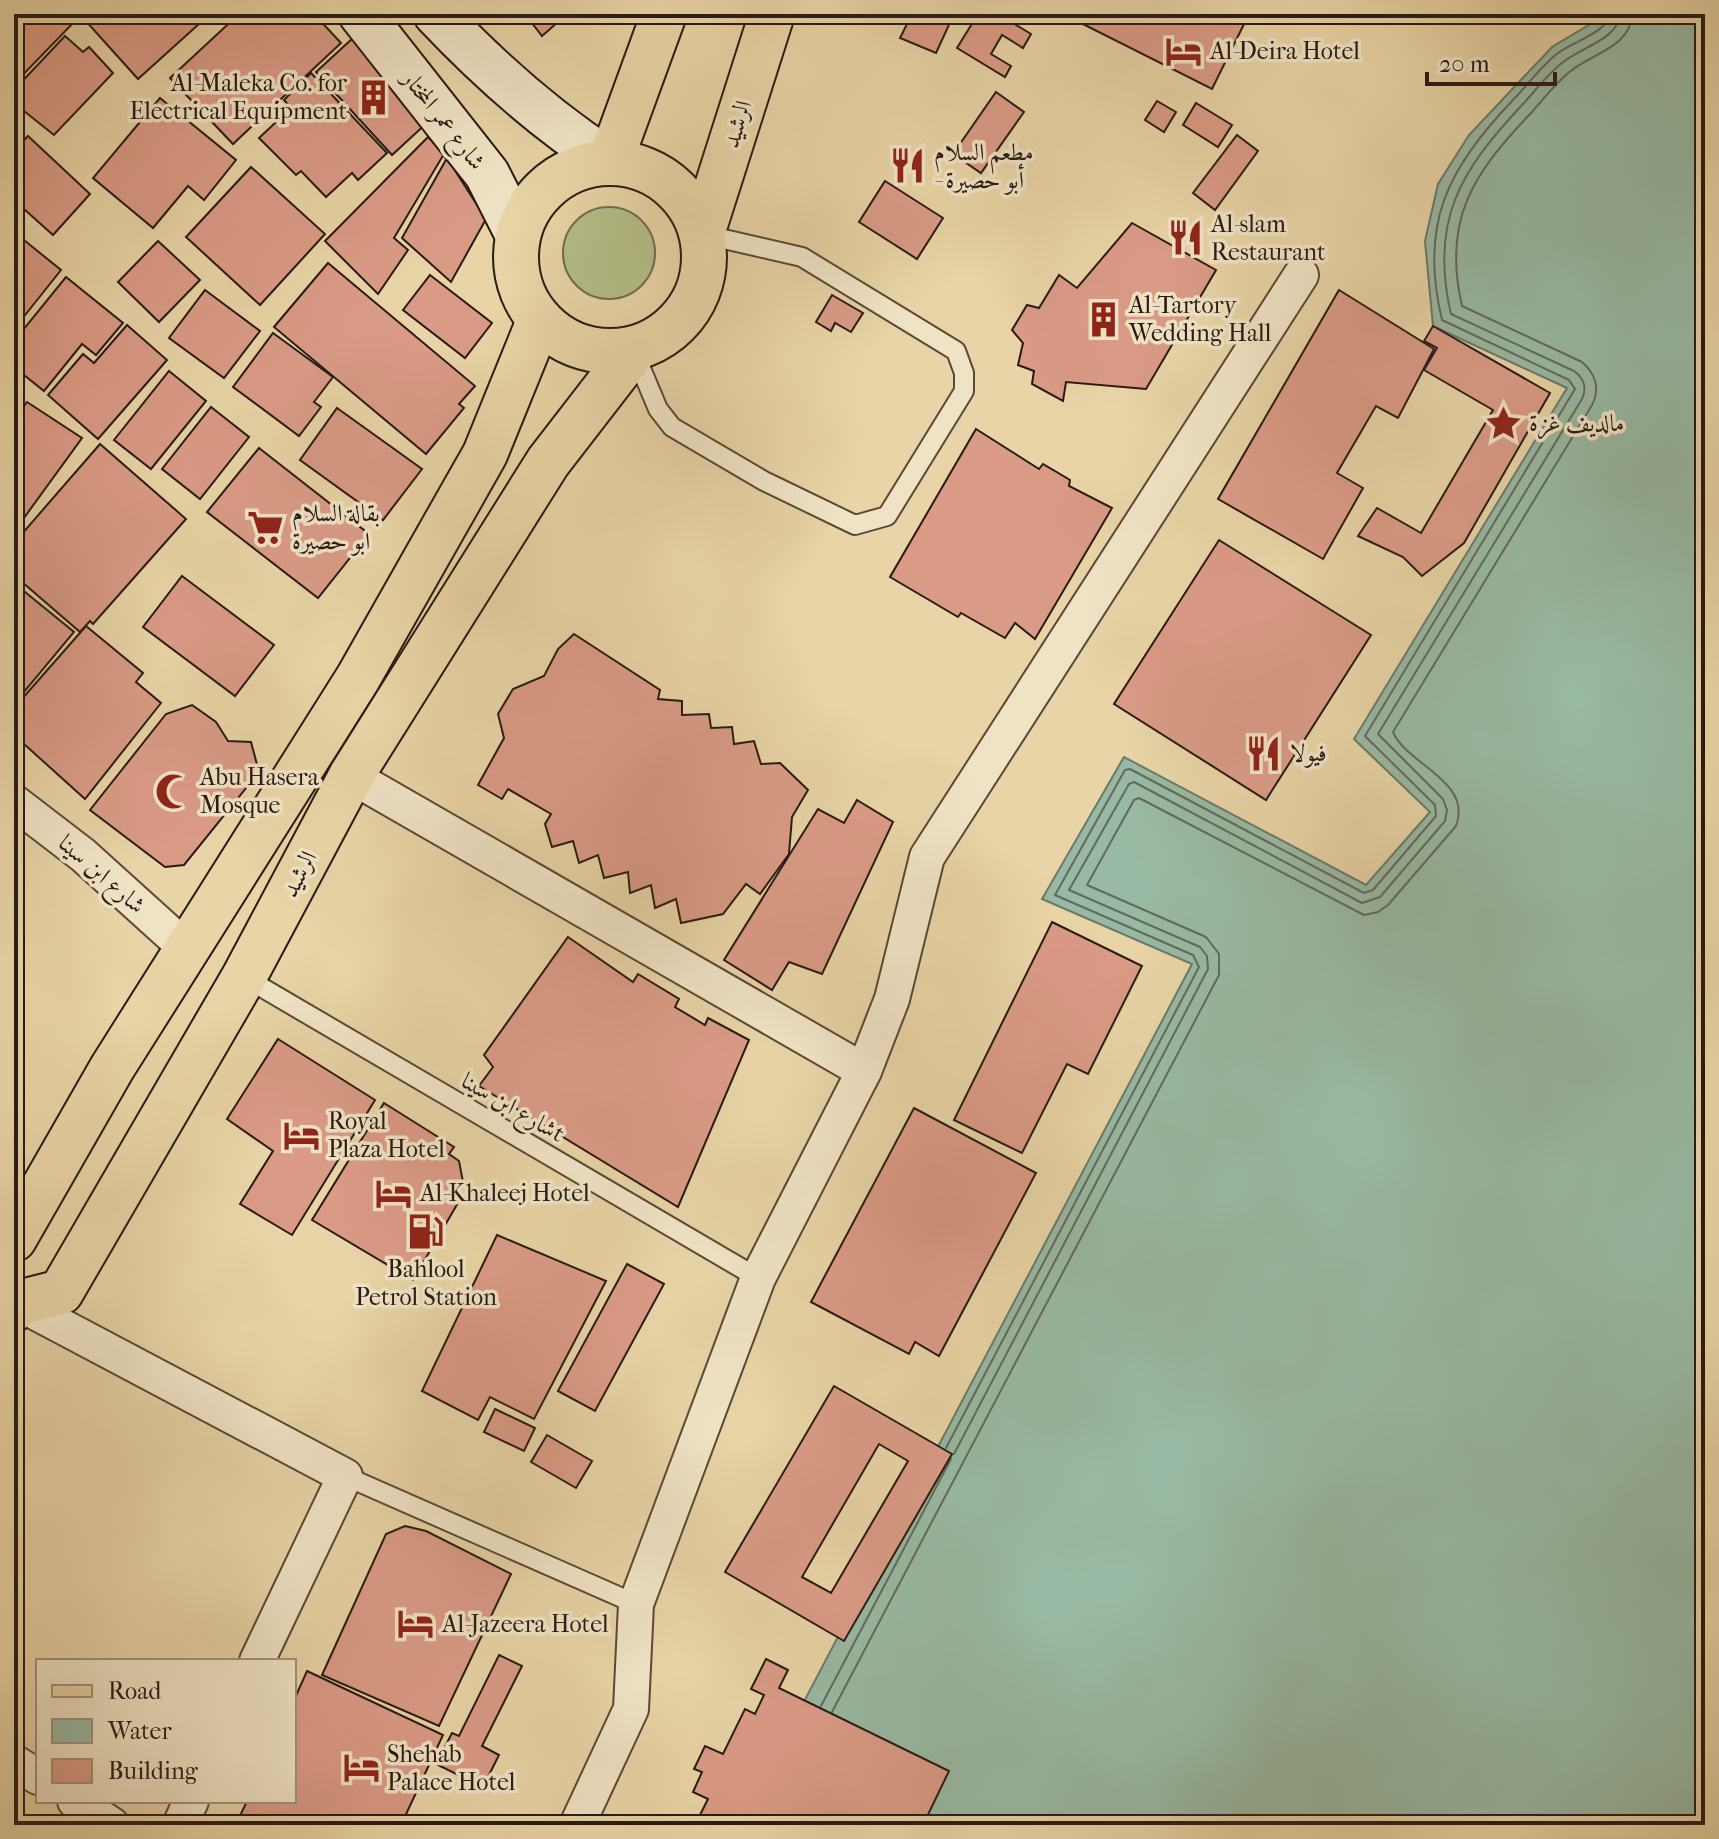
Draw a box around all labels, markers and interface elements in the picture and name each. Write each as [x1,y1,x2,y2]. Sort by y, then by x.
hotel icon: Al-Deira Hotel [1165,32,1203,70]
scale bar [1427,36,1555,86]
place label: Al-Deira Hotel [1209,37,1360,65]
text: 20 m [1439,50,1490,78]
street label: شارع عمر المختار [391,63,492,179]
place label: Al-Maleka Co. for Electrical Equipment [130,69,348,125]
building icon: Al-Maleka Co. for Electrical Equipment [354,78,392,116]
street label: الرشيد [716,97,758,151]
place label: مطعم السلام - أبو حصيرة [934,138,1034,195]
restaurant icon: مطعم السلام - أبو حصيرة [889,147,927,185]
place label: Al-slam Restaurant [1210,210,1326,266]
restaurant icon: Al-slam Restaurant [1166,219,1204,257]
place label: Al-Tartory Wedding Hall [1128,291,1272,347]
building icon: Al-Tartory Wedding Hall [1084,300,1122,338]
place icon: مالديف غزة [1484,404,1522,442]
place label: مالديف غزة [1529,409,1624,440]
place label: بقالة السلام ابو حصيرة [292,499,380,556]
supermarket icon: بقالة السلام ابو حصيرة [247,508,285,546]
restaurant icon: فيولا [1245,734,1283,772]
place label: فيولا [1290,739,1327,768]
place label: Abu Hasera Mosque [199,763,320,819]
mosque icon: Abu Hasera Mosque [155,772,193,810]
street label: شارع ابن سينا [49,829,151,924]
street label: الرشيد [275,846,323,902]
street label: شارع ابن سيناt [453,1066,570,1153]
place label: Royal Plaza Hotel [328,1107,445,1163]
hotel icon: Royal Plaza Hotel [283,1116,321,1154]
hotel icon: Al-Khaleej Hotel [375,1174,413,1212]
place label: Al-Khaleej Hotel [419,1179,590,1207]
fuel station icon: Bahlool Petrol Station [407,1213,445,1251]
place label: Bahlool Petrol Station [355,1255,497,1311]
hotel icon: Al-Jazeera Hotel [397,1605,435,1643]
place label: Al-Jazeera Hotel [441,1610,609,1638]
legend [36,1659,296,1803]
text: Road [108,1677,162,1705]
text: Water [107,1717,172,1745]
place label: Shehab Palace Hotel [387,1740,516,1796]
hotel icon: Shehab Palace Hotel [342,1749,380,1787]
text: Building [108,1757,199,1785]

